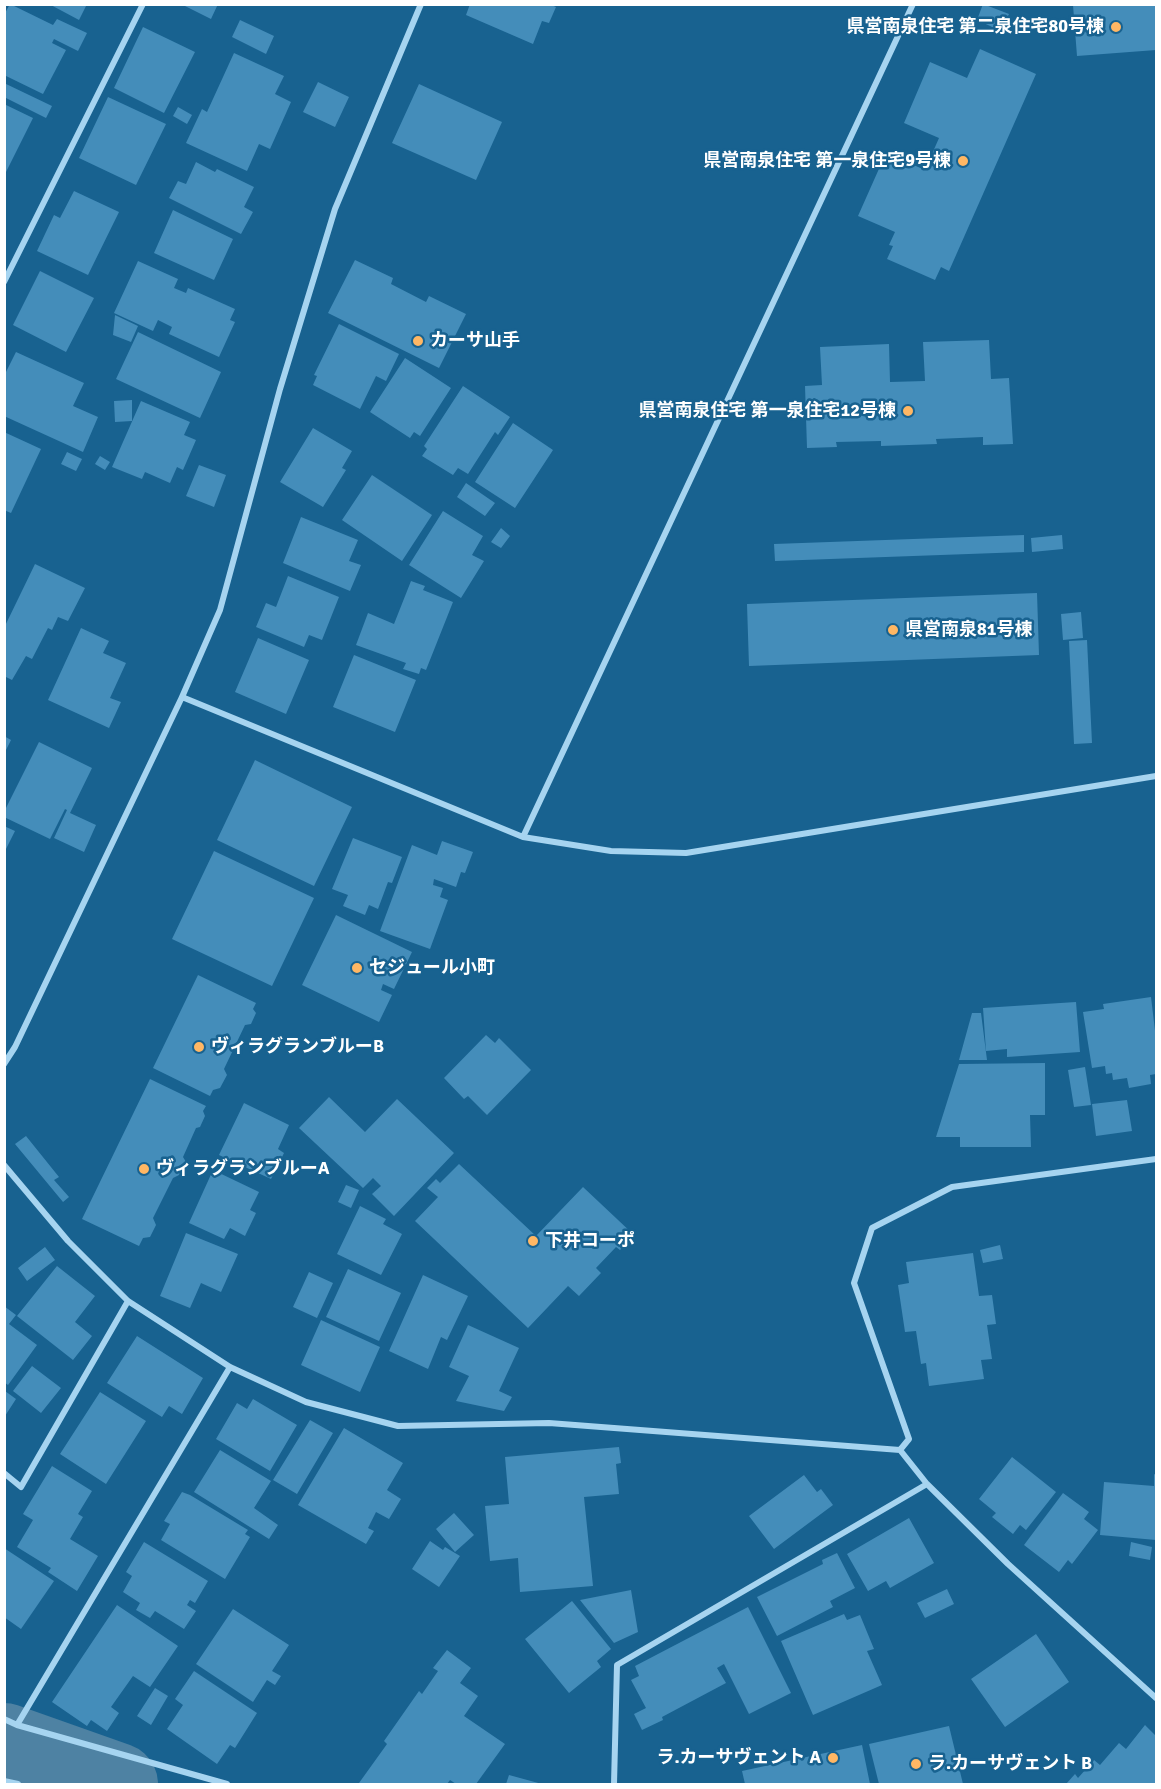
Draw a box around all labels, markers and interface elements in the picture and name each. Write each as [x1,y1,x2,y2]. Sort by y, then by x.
place label: 県営南泉住宅 第二泉住宅80号棟 [847,16,1104,38]
marker: 県営南泉住宅 第二泉住宅80号棟 [1109,20,1123,34]
place label: 県営南泉住宅 第一泉住宅9号棟 [703,150,951,172]
marker: 県営南泉住宅 第一泉住宅9号棟 [956,154,970,168]
place label: カーサ山手 [430,330,520,352]
marker: カーサ山手 [411,334,425,348]
place label: 県営南泉住宅 第一泉住宅12号棟 [639,400,896,422]
marker: 県営南泉住宅 第一泉住宅12号棟 [901,404,915,418]
place label: 県営南泉81号棟 [905,619,1032,641]
marker: 県営南泉81号棟 [886,623,900,637]
place label: セジュール小町 [369,957,495,979]
marker: セジュール小町 [350,961,364,975]
place label: ヴィラグランブルーB [211,1036,384,1058]
marker: ヴィラグランブルーB [192,1040,206,1054]
place label: ヴィラグランブルーA [156,1158,329,1180]
marker: ヴィラグランブルーA [137,1162,151,1176]
place label: 下井コーポ [545,1230,635,1252]
marker: 下井コーポ [526,1234,540,1248]
place label: ラ.カーサヴェント A [656,1747,821,1769]
marker: ラ.カーサヴェント A [826,1751,840,1765]
place label: ラ.カーサヴェント B [928,1753,1092,1775]
marker: ラ.カーサヴェント B [909,1757,923,1771]

